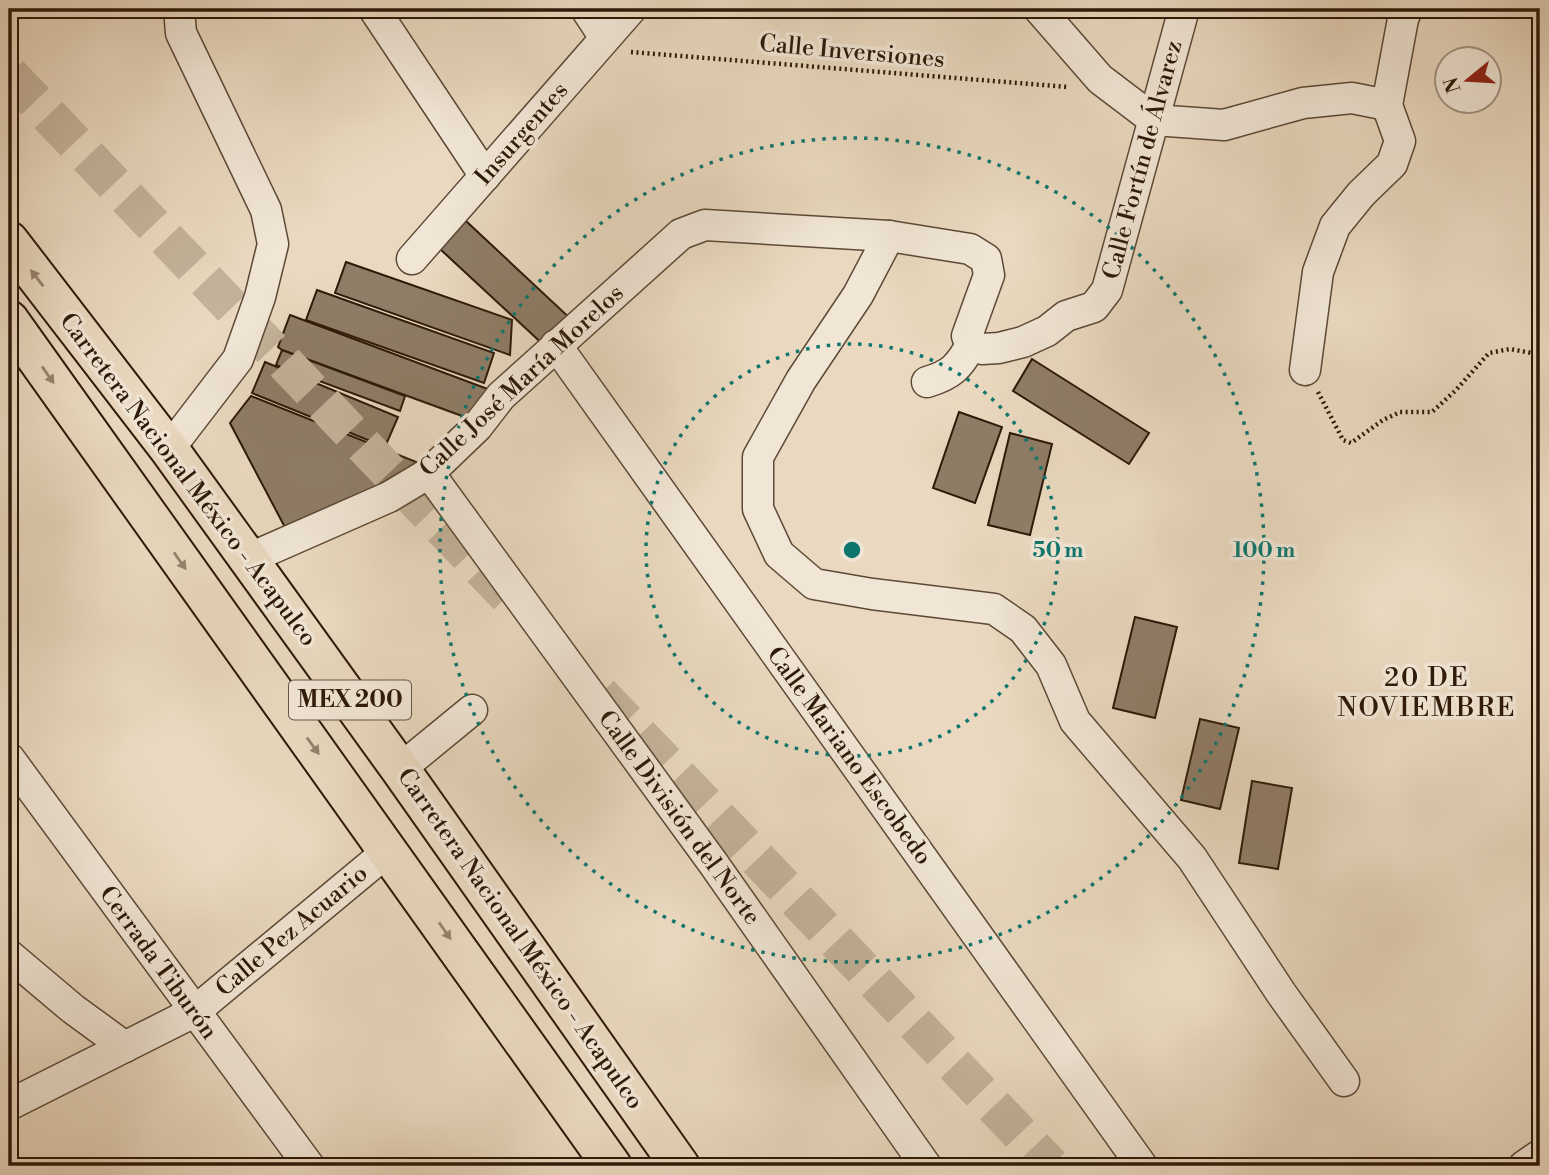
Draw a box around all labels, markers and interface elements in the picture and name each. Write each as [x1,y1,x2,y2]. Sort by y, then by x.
street label: Calle Inversiones [758,29,946,75]
street label: Calle Fortín de Álvarez [1096,37,1189,283]
north arrow [1434,46,1504,116]
text: N [1439,74,1467,96]
street label: Insurgentes [469,76,575,192]
one-way arrow [29,269,44,287]
street label: Calle José María Morelos [414,278,630,484]
street label: Carretera Nacional México - Acapulco [53,307,323,653]
one-way arrow [41,366,55,384]
centre of rings [840,538,864,562]
text: 50 m [1033,538,1083,564]
text: 100 m [1233,538,1295,564]
one-way arrow [173,552,187,570]
street label: Calle Mariano Escobedo [760,641,938,871]
district label: 20 DE NOVIEMBRE [1337,662,1517,724]
road number: MEX 200 [289,680,411,720]
street label: Calle División del Norte [591,705,767,931]
one-way arrow [306,737,320,755]
street label: Carretera Nacional México - Acapulco [390,763,650,1115]
street label: Calle Pez Acuario [210,859,374,1003]
street label: Cerrada Tiburón [92,880,224,1046]
one-way arrow [438,922,452,940]

